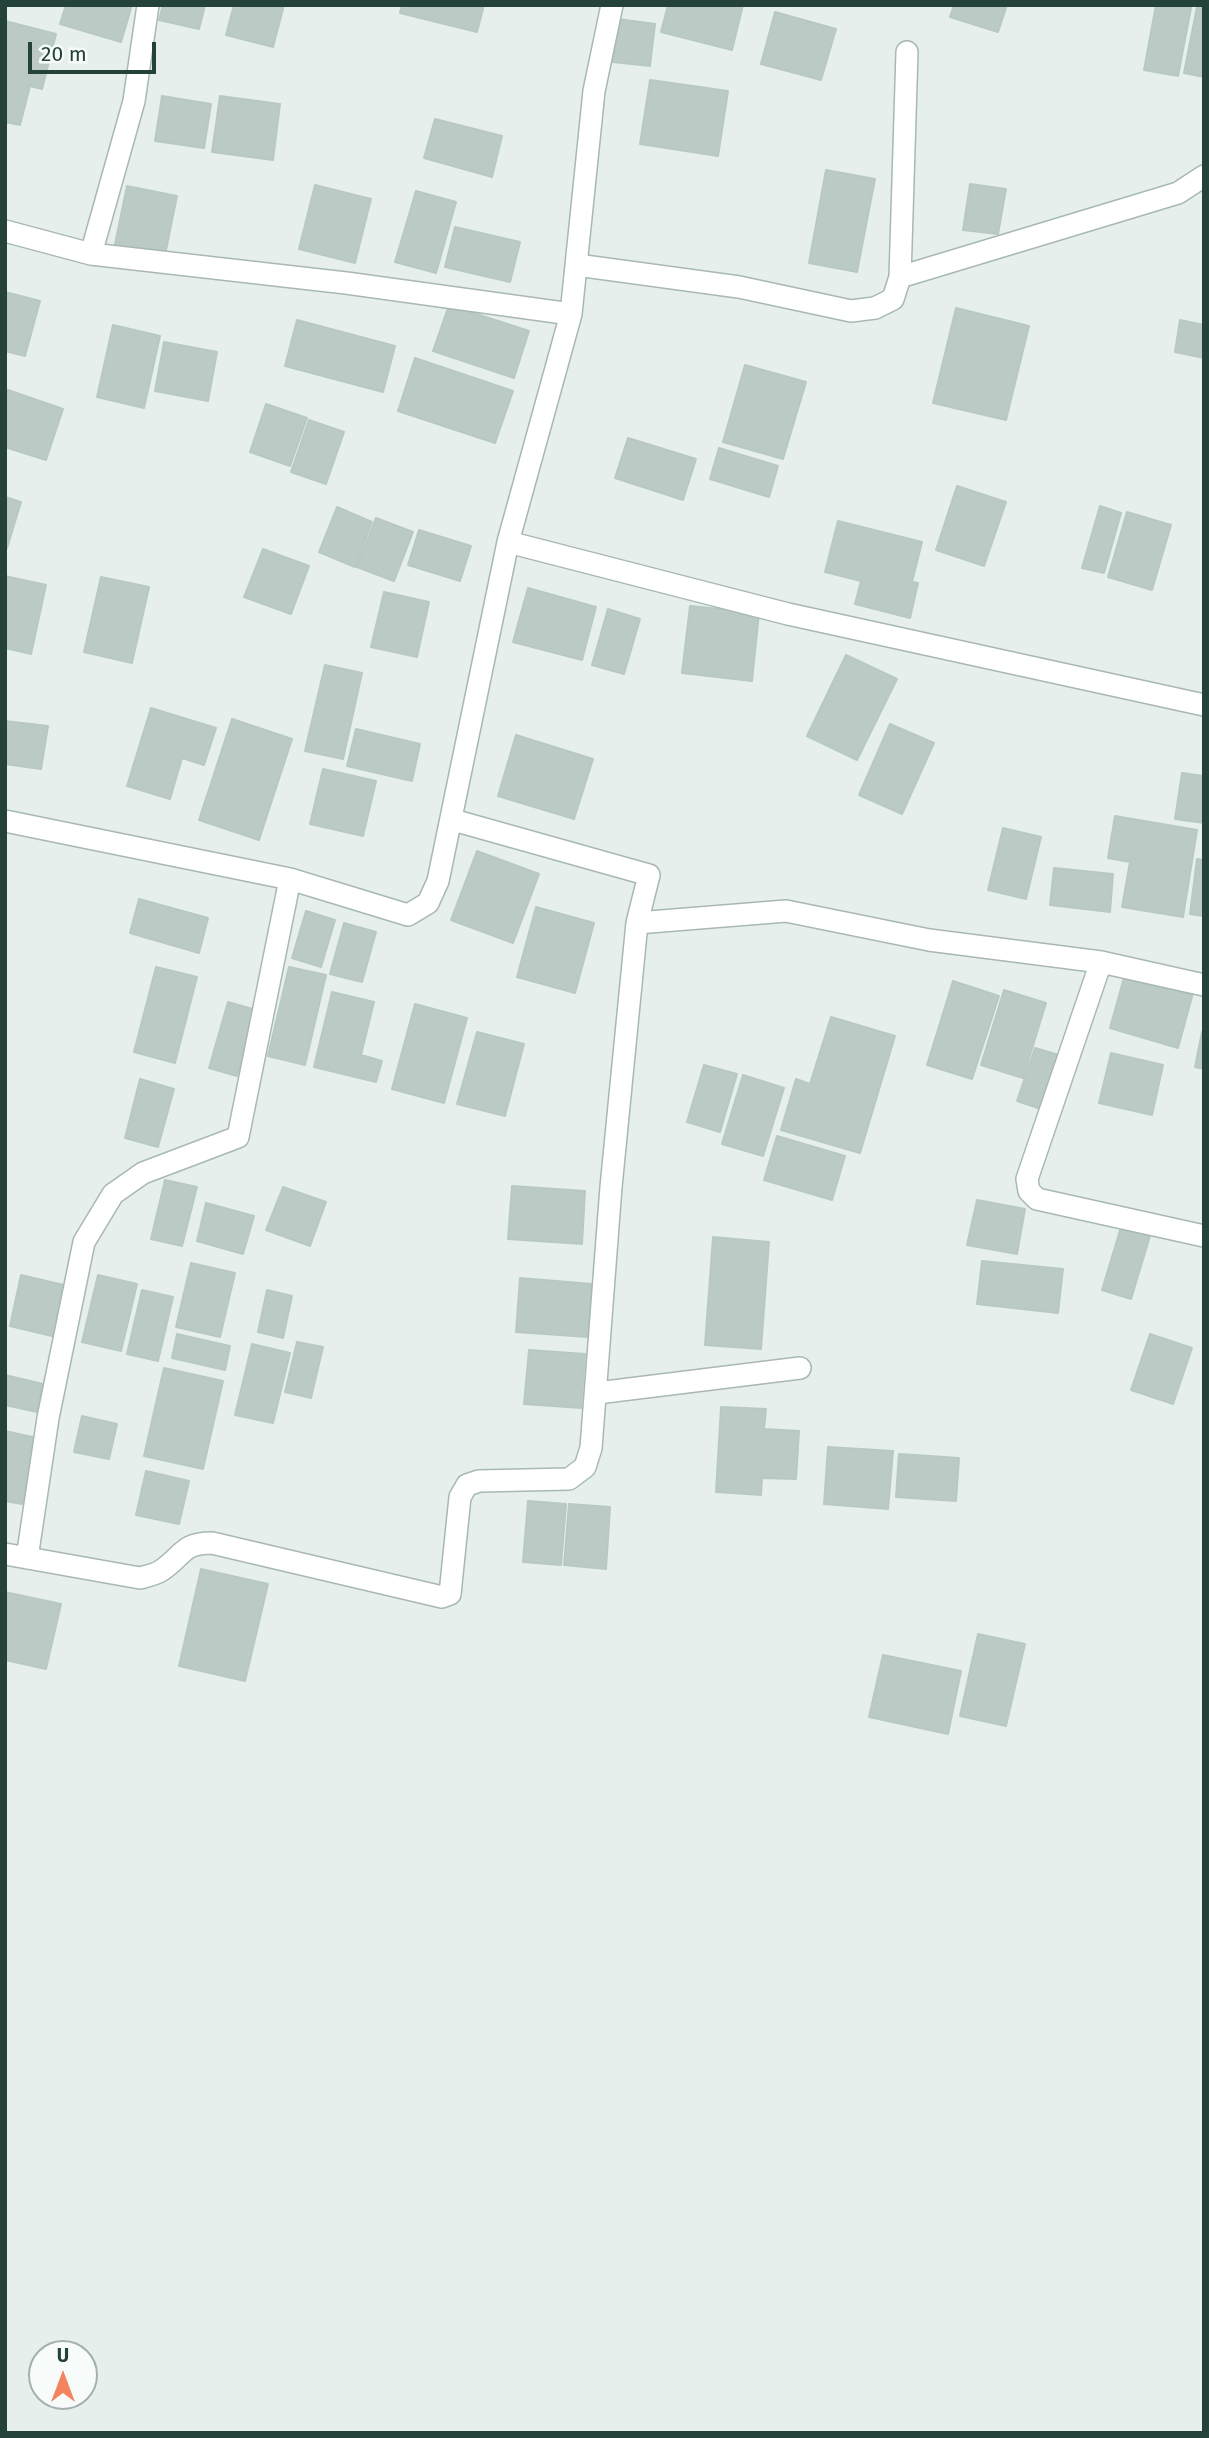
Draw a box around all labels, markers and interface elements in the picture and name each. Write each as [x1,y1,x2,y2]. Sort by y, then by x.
scale bar [32,28,159,72]
text: 20 m [41,41,87,67]
north arrow [28,2340,98,2410]
text: U [57,2344,69,2367]

